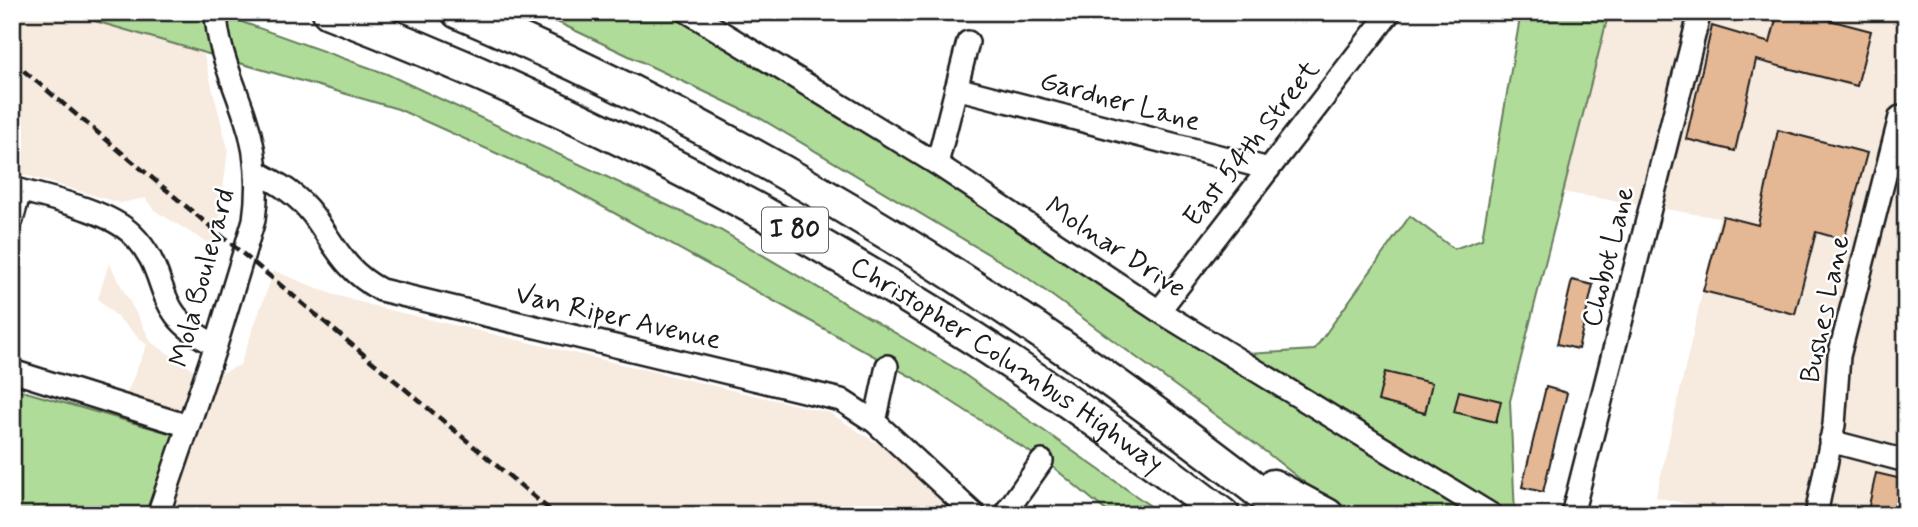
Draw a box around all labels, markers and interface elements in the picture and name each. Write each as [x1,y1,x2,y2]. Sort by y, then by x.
street label: East 54th Street [1175,53,1329,235]
street label: Gardner Lane [1036,63,1204,141]
street label: Chobot Lane [1574,183,1644,331]
street label: Mola Boulevard [161,185,245,371]
street label: Molnar Drive [1038,189,1192,307]
road number: I 80 [762,207,828,252]
street label: Bushes Lane [1792,231,1860,387]
street label: Christopher Columbus Highway [843,248,1171,482]
street label: Van Riper Avenue [512,276,724,360]

